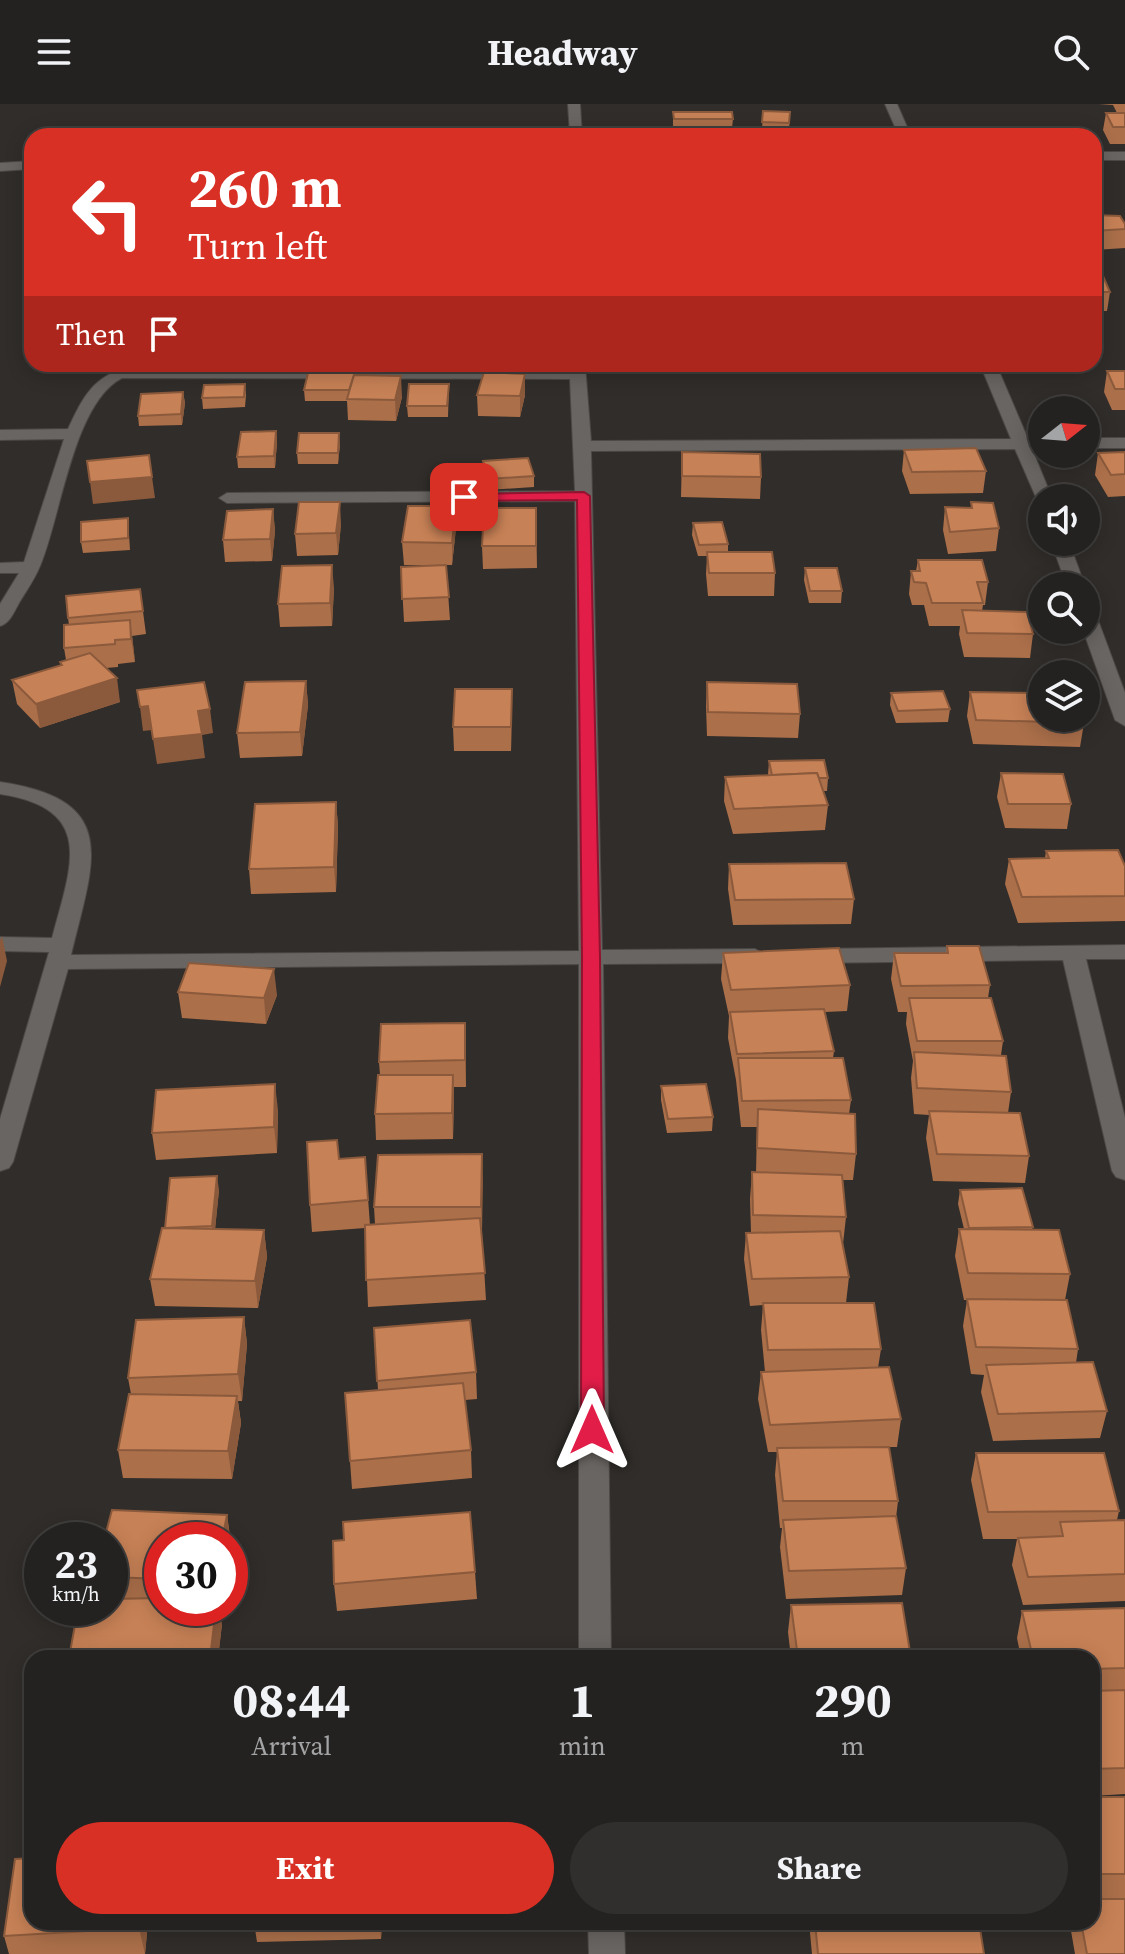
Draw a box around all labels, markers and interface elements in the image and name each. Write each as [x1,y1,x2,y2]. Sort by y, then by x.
text: Headway [487,28,638,77]
icon: menu [32,30,76,74]
icon: search [1049,30,1093,74]
text: 260 m [188,149,342,226]
icon: left [56,160,160,264]
text: Turn left [188,222,327,271]
icon: arrive [142,312,186,356]
text: Then [56,314,126,355]
north arrow [1028,396,1100,468]
map controls [1028,396,1100,732]
pin [430,463,498,531]
icon: arrive [442,475,486,519]
button: sound [1028,484,1100,556]
button: search [1028,572,1100,644]
button: layers [1028,660,1100,732]
position arrow [550,1388,634,1472]
speed limit sign: 30 [144,1522,248,1626]
text: 23 [54,1537,98,1591]
text: km/h [52,1580,100,1608]
text: 08:44 [232,1667,351,1733]
text: 1 [569,1667,595,1733]
text: 290 [814,1667,892,1733]
text: Arrival [251,1728,332,1764]
text: min [559,1728,606,1764]
text: m [841,1728,865,1764]
button: Exit [56,1822,554,1914]
button: Share [570,1822,1068,1914]

